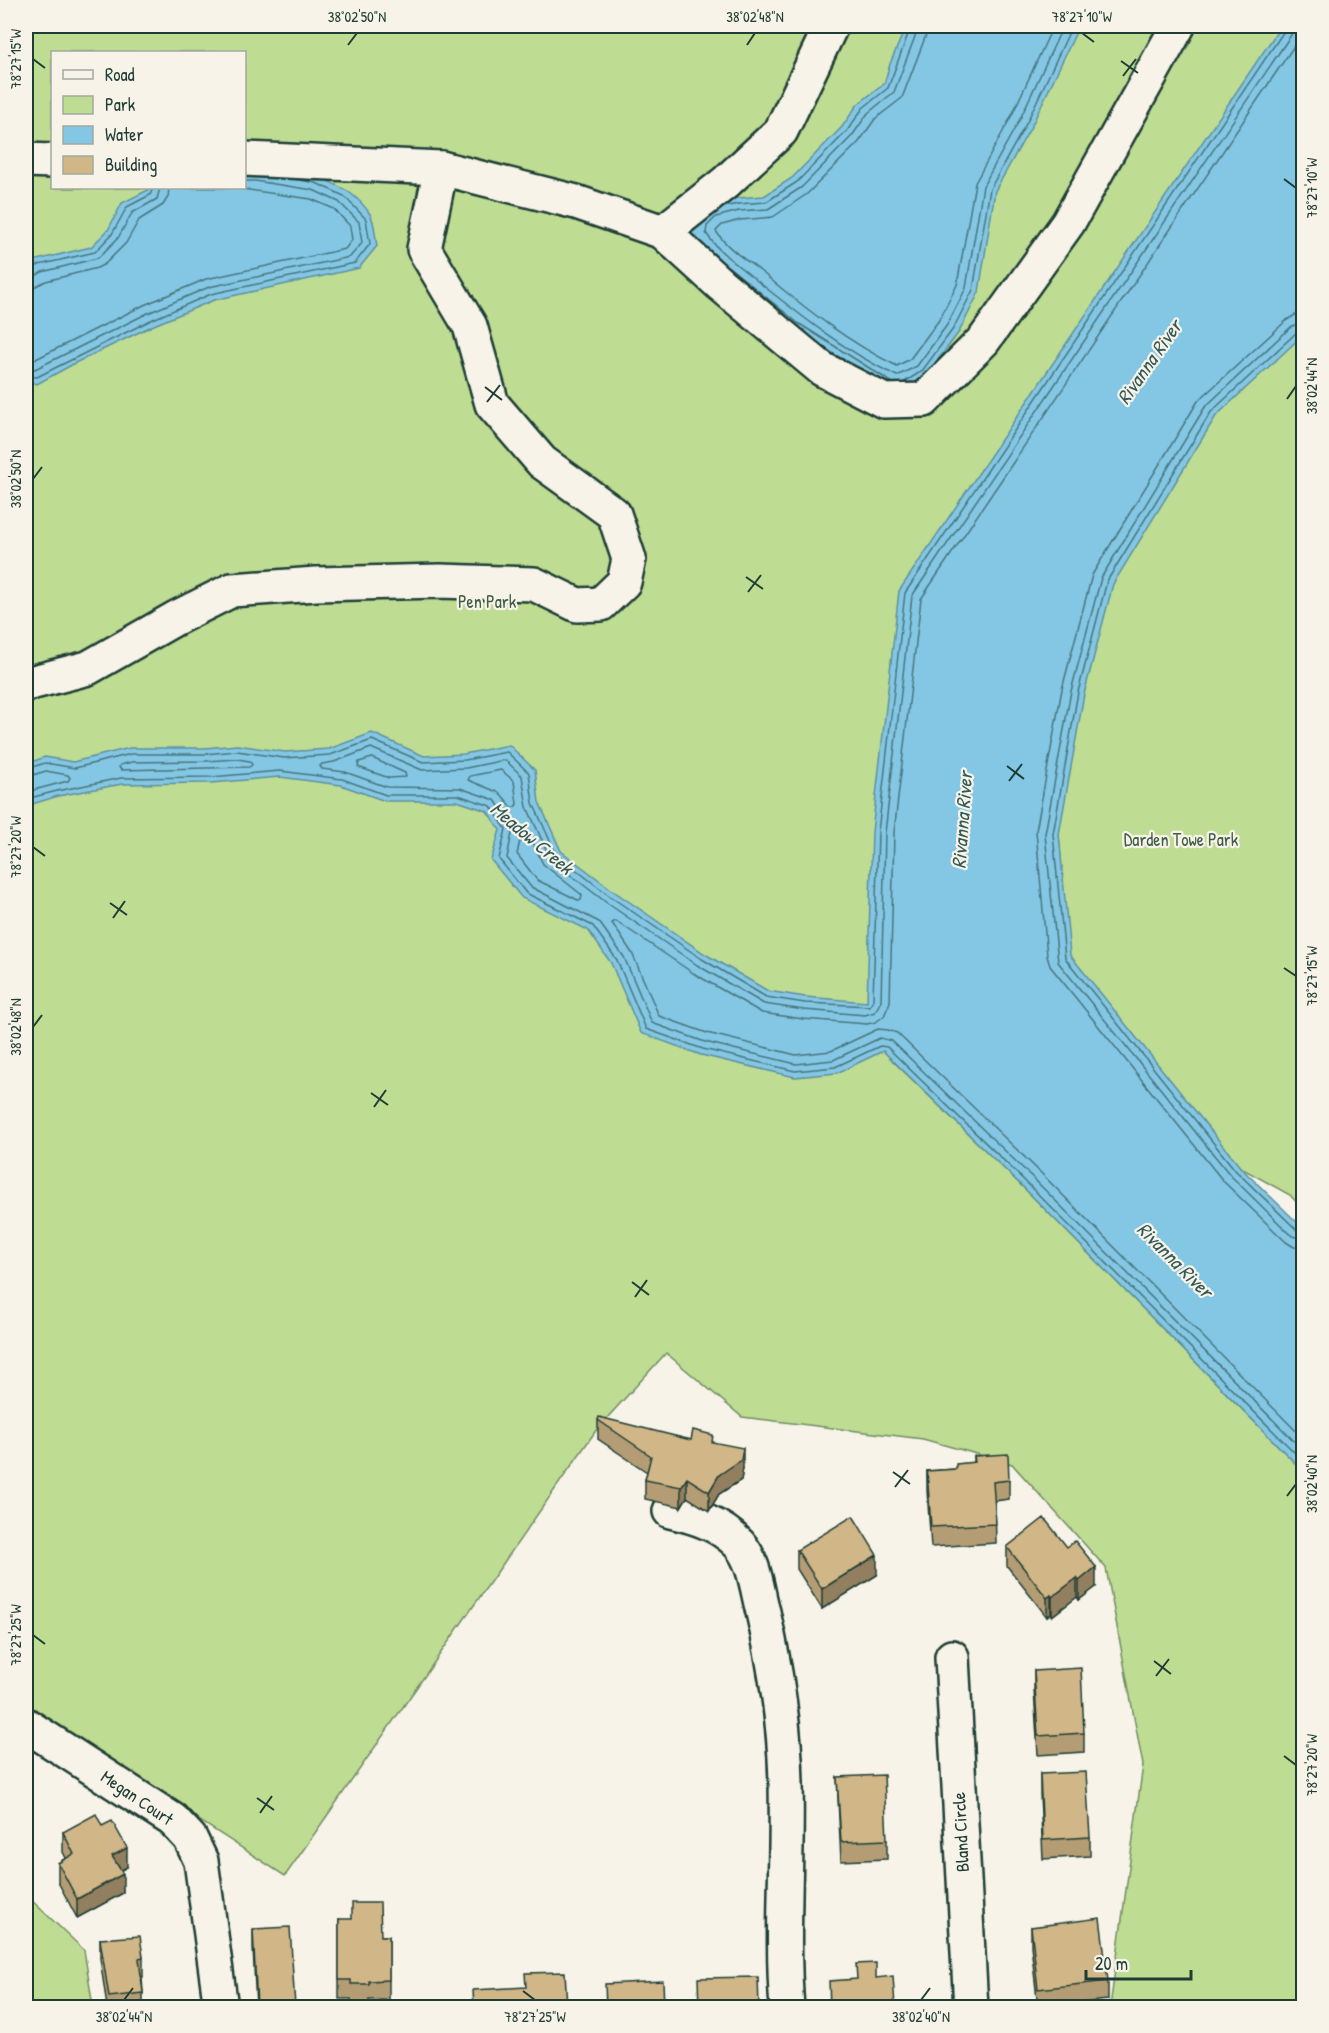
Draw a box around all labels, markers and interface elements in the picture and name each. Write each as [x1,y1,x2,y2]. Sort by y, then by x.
text: 38°02'50"N [328,6,386,27]
text: 38°02'48"N [726,6,784,27]
text: 78°27'10"W [1052,6,1113,27]
text: 78°27'15"W [5,28,26,89]
legend [51,51,246,189]
text: Road [105,62,135,87]
text: Park [105,92,136,117]
text: Water [105,122,143,147]
text: Building [105,152,157,177]
text: 78°27'10"W [1301,157,1322,218]
water label: Rivanna River [1110,312,1189,409]
text: 38°02'44"N [1301,358,1322,414]
text: 38°02'50"N [5,450,26,508]
park label: Pen Park [458,589,517,614]
water label: Rivanna River [945,768,979,869]
water label: Meadow Creek [485,795,581,881]
text: 78°27'20"W [5,815,26,878]
park label: Darden Towe Park [1124,827,1239,852]
text: 78°27'15"W [1301,945,1322,1006]
text: 38°02'48"N [5,998,26,1056]
water label: Rivanna River [1131,1216,1221,1305]
text: 38°02'40"N [1301,1455,1322,1513]
text: 78°27'25"W [5,1604,26,1666]
text: 78°27'20"W [1301,1733,1322,1796]
street label: Megan Court [96,1764,179,1832]
street label: Bland Circle [946,1791,975,1873]
scale bar [1086,1943,1191,1981]
text: 20 m [1095,1951,1128,1976]
text: 38°02'44"N [96,2006,152,2027]
text: 78°27'25"W [504,2006,566,2027]
text: 38°02'40"N [892,2006,950,2027]

